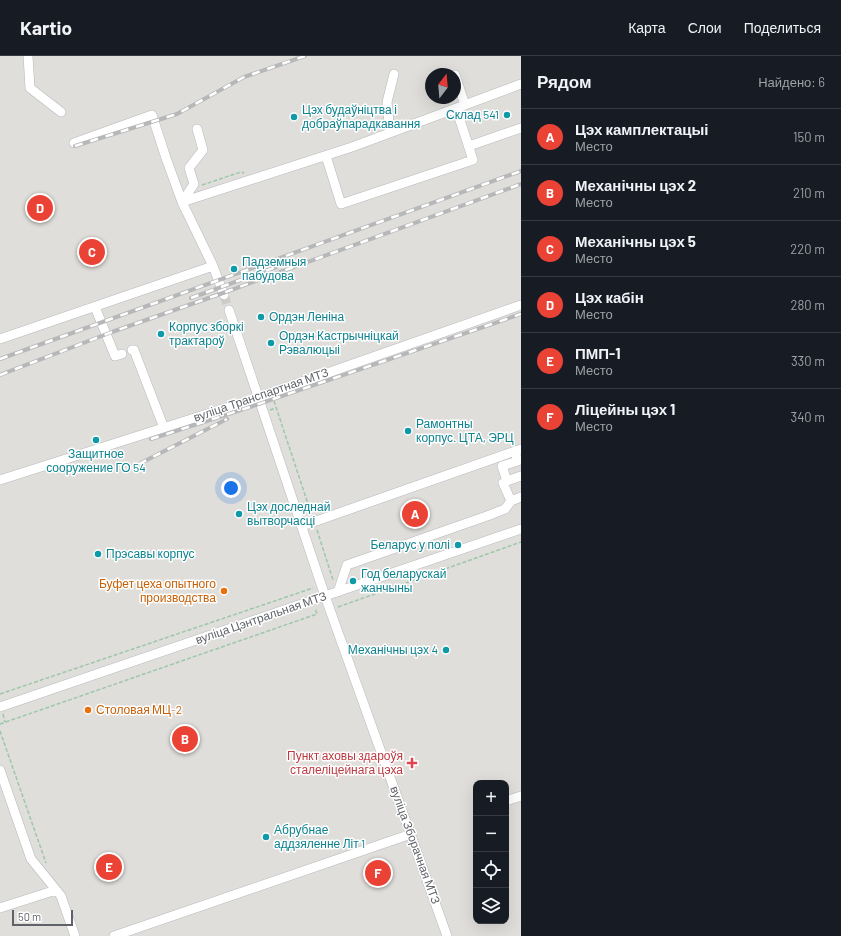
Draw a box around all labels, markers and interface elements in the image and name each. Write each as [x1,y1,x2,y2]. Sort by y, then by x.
text: Kartio [20,16,72,39]
text: Карта [628,19,666,36]
text: Слои [688,19,722,36]
text: Поделиться [744,19,821,36]
north arrow [425,68,461,104]
text: Рядом [537,71,592,91]
text: Найдено: 6 [758,74,825,90]
place label: Цэх будаўніцтва і добраўпарадкавання [302,102,420,131]
place label: Склад 541 [446,107,499,122]
marker: Склад 541 [502,110,512,120]
marker: Цэх будаўніцтва і добраўпарадкавання [289,112,299,122]
text: Цэх камплектацыі [575,120,708,138]
text: A [546,129,554,145]
text: 150 m [793,129,825,145]
text: Место [575,138,613,154]
text: Механічны цэх 2 [575,176,696,194]
text: B [546,185,554,201]
text: 210 m [793,185,825,201]
pin: D [27,193,53,223]
text: Место [575,194,613,210]
text: Механічны цэх 5 [575,232,696,250]
pin: C [79,237,105,267]
text: C [546,241,554,257]
text: 220 m [790,241,825,257]
text: Место [575,250,613,266]
place label: Падземныя пабудова [242,254,306,283]
marker: Падземныя пабудова [229,264,239,274]
text: Цэх кабін [575,288,644,306]
text: D [546,297,554,313]
text: 280 m [791,297,825,313]
text: Место [575,306,613,322]
place label: Ордэн Леніна [269,309,344,324]
marker: Ордэн Леніна [256,312,266,322]
place label: Корпус зборкі трактароў [169,319,244,348]
place label: Ордэн Кастрычніцкай Рэвалюцыі [279,328,399,357]
marker: Корпус зборкі трактароў [156,329,166,339]
marker: Ордэн Кастрычніцкай Рэвалюцыі [266,338,276,348]
text: ПМП-1 [575,344,621,362]
text: E [546,353,554,369]
text: 330 m [791,353,825,369]
text: Место [575,362,613,378]
street label: вуліца Транспартная МТЗ [191,364,330,425]
text: Ліцейны цэх 1 [575,400,675,418]
text: F [546,409,554,425]
text: 340 m [790,409,825,425]
place label: Рамонтны корпус. ЦТА, ЭРЦ [416,416,514,445]
text: Место [575,418,613,434]
marker: Рамонтны корпус. ЦТА, ЭРЦ [403,426,413,436]
marker: Защитное сооружение ГО 54 [91,435,101,445]
place label: Защитное сооружение ГО 54 [46,446,146,475]
your location [221,478,241,498]
place label: Цэх доследнай вытворчасці [247,499,330,528]
pin: A [402,499,428,529]
marker: Цэх доследнай вытворчасці [234,509,244,519]
place label: Беларус у полі [370,537,450,552]
marker: Беларус у полі [453,540,463,550]
place label: Прэсавы корпус [106,546,195,561]
marker: Прэсавы корпус [93,549,103,559]
place label: Год беларускай жанчыны [361,566,447,594]
place label: Буфет цеха опытного производства [99,576,216,605]
marker: Год беларускай жанчыны [348,576,358,586]
marker: Буфет цеха опытного производства [219,586,229,596]
street label: вуліца Цэнтральная МТЗ [193,588,328,647]
place label: Механічны цэх 4 [348,642,438,657]
marker: Механічны цэх 4 [441,645,451,655]
place label: Столовая МЦ-2 [96,702,182,717]
marker: Столовая МЦ-2 [83,705,93,715]
pin: B [172,724,198,754]
place label: Пункт аховы здароўя сталеліцейнага цэха [287,748,403,777]
marker: Пункт аховы здароўя сталеліцейнага цэха [406,757,418,769]
map controls [473,780,509,924]
button: + [473,780,509,816]
street label: вуліца Зборачная МТЗ [387,784,444,906]
button: − [473,816,509,852]
place label: Абрубнае аддзяленне Літ 1 [274,822,365,851]
marker: Абрубнае аддзяленне Літ 1 [261,832,271,842]
pin: E [96,852,122,882]
button: locate [473,852,509,888]
pin: F [365,858,391,888]
button: layers [473,888,509,924]
scale bar [12,908,73,927]
text: 50 m [18,910,41,923]

